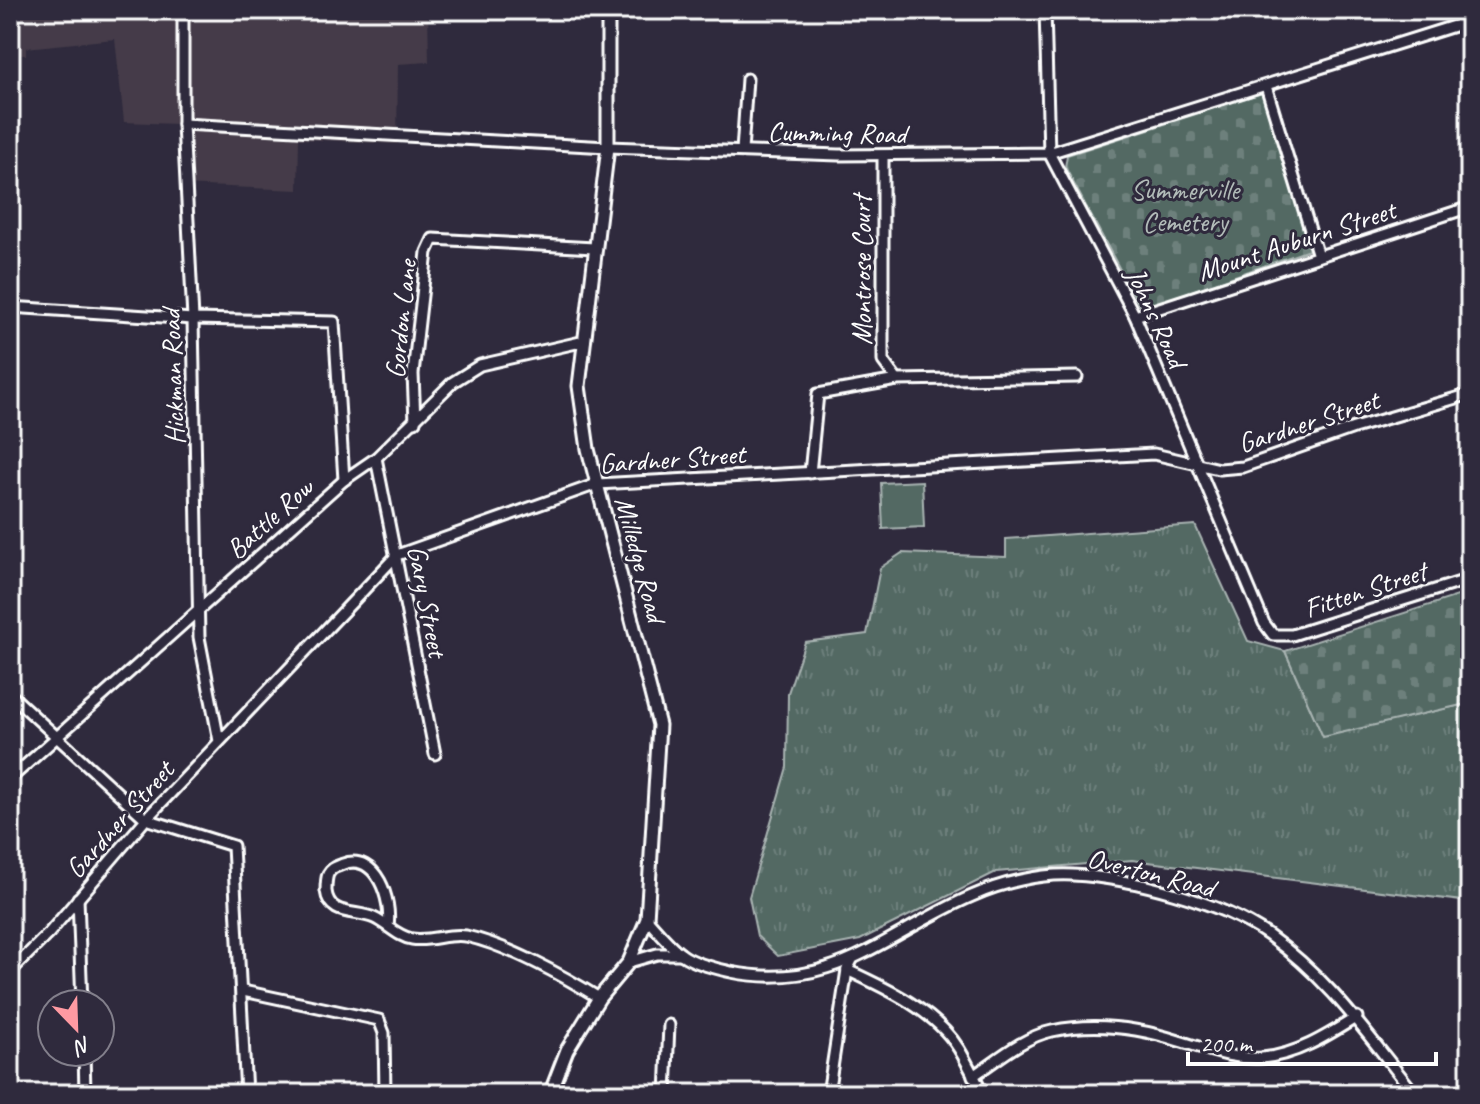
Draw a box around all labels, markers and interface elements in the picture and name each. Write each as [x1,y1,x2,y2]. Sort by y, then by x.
street label: Cumming Road [767,114,911,151]
park label: Summerville Cemetery [1131,172,1241,239]
street label: Montrose Court [844,191,879,345]
street label: Mount Auburn Street [1193,191,1402,289]
street label: Gordon Lane [377,256,424,380]
street label: Johns Road [1117,260,1197,376]
street label: Hickman Road [153,305,192,445]
street label: Gardner Street [1233,381,1386,461]
street label: Gardner Street [598,436,749,481]
street label: Battle Row [219,469,322,567]
street label: Milledge Road [607,493,675,629]
street label: Gary Street [400,542,456,662]
street label: Fitten Street [1300,552,1434,626]
street label: Gardner Street [58,751,183,885]
street label: Overton Road [1084,840,1222,906]
north arrow [36,988,116,1068]
scale bar [1188,1016,1436,1066]
text: 200 m [1200,1029,1254,1059]
text: N [69,1030,95,1062]

